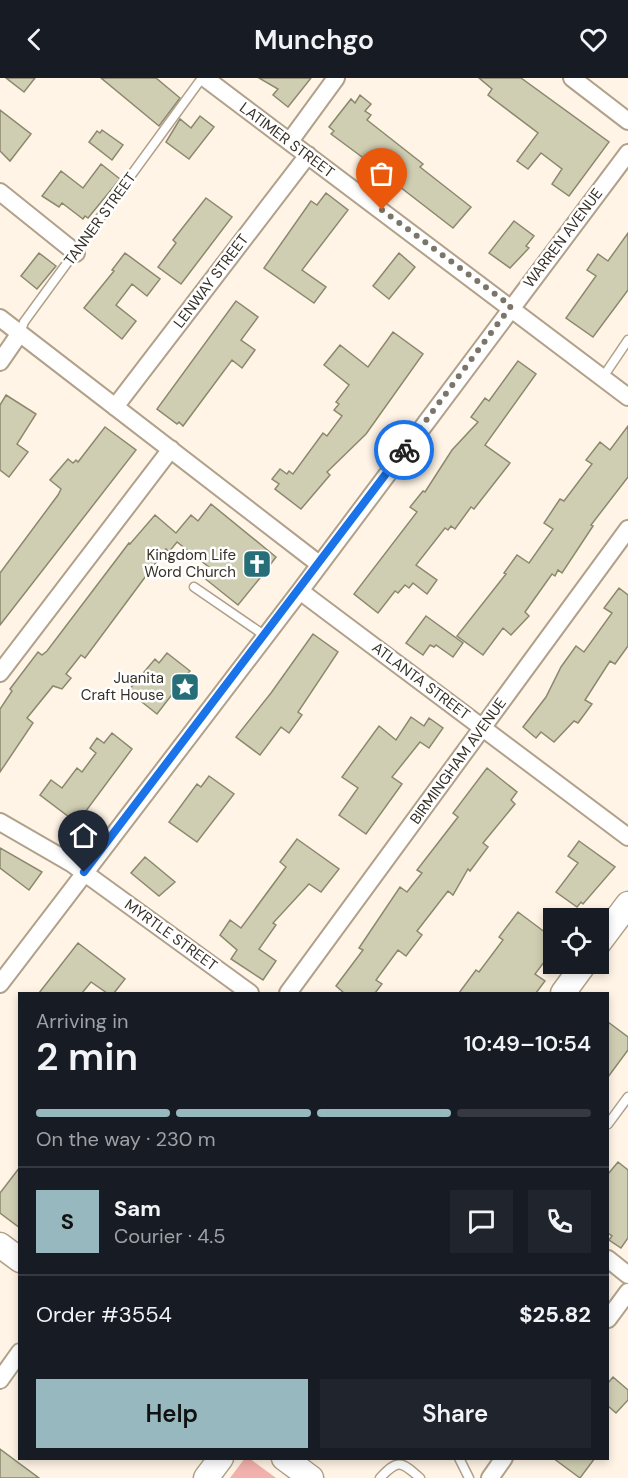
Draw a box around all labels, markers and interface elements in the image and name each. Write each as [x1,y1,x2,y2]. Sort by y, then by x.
text: Munchgo [254,22,374,57]
icon: back [18,23,51,56]
icon: heart [577,23,610,56]
street label: LATIMER STREET [236,98,338,182]
pin [356,148,407,210]
icon: bag [365,157,398,190]
street label: TANNER STREET [59,168,141,270]
street label: WARREN AVENUE [519,184,607,292]
street label: LENWAY STREET [169,230,253,332]
courier [374,420,434,480]
icon: bike [388,434,421,467]
place label: Kingdom Life Word Church [144,545,236,582]
church icon: Kingdom Life Word Church [241,548,273,580]
street label: ATLANTA STREET [368,638,474,724]
place label: Juanita Craft House [81,668,164,705]
place icon: Juanita Craft House [169,671,201,703]
street label: BIRMINGHAM AVENUE [405,694,511,828]
pin [58,810,109,872]
icon: home [67,819,100,852]
street label: MYRTLE STREET [121,895,221,975]
map controls [543,908,609,974]
button: locate [543,908,609,974]
text: Arriving in [36,1008,128,1034]
text: 10:49–10:54 [464,1029,591,1058]
text: 2 min [36,1031,138,1082]
text: On the way · 230 m [36,1126,216,1152]
button: chat [450,1190,513,1253]
button: phone [528,1190,591,1253]
text: Sam [114,1194,161,1223]
text: S [61,1207,74,1236]
text: Courier · 4.5 [114,1223,226,1249]
text: Order #3554 [36,1300,172,1329]
text: $25.82 [519,1300,591,1329]
button: Help [36,1379,308,1448]
button: Share [320,1379,591,1448]

